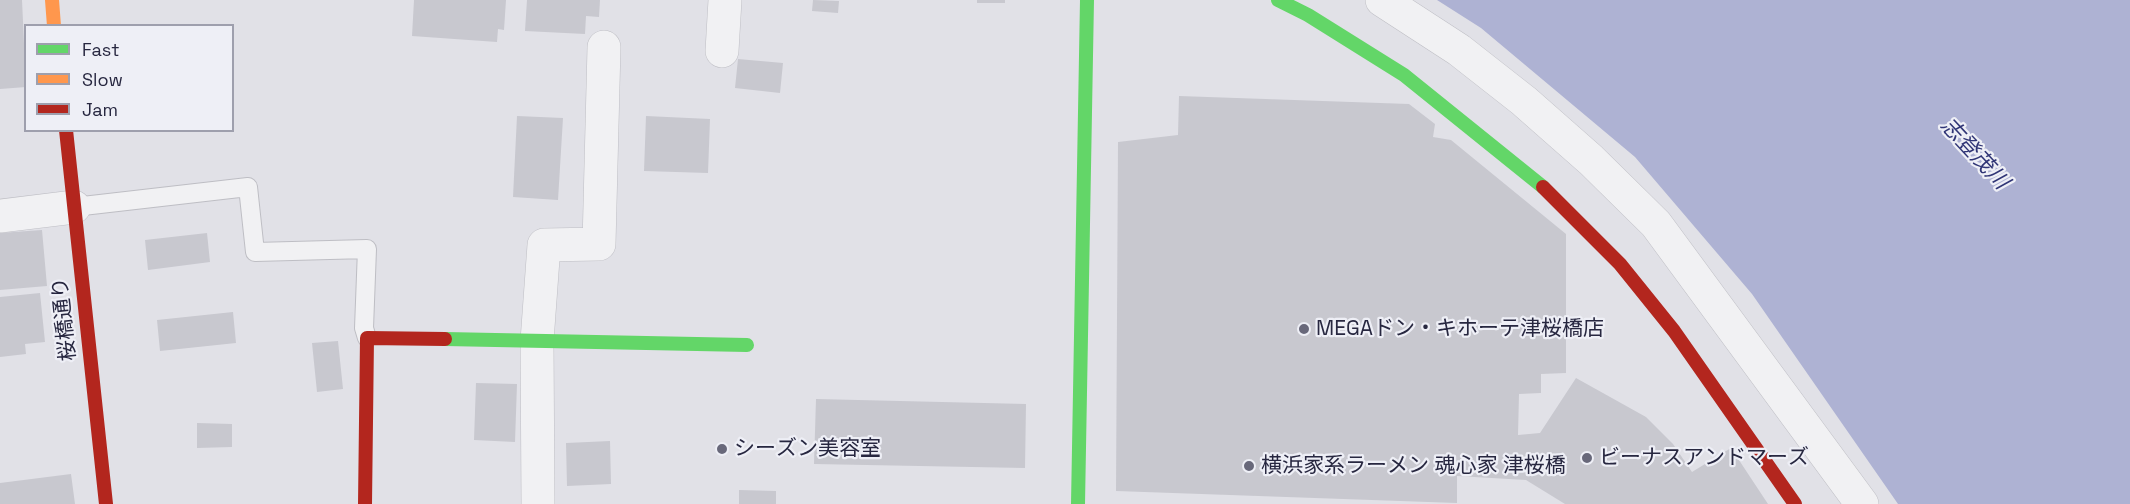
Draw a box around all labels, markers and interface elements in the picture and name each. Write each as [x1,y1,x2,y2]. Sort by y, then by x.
legend [24,24,234,132]
text: Fast [82,38,119,61]
text: Slow [82,68,123,91]
text: Jam [82,98,118,121]
water label: 志登茂川 [1934,113,2014,195]
street label: 桜橋通り [48,276,82,362]
place label: MEGAドン・キホーテ津桜橋店 [1316,316,1604,342]
marker: MEGAドン・キホーテ津桜橋店 [1297,322,1311,336]
place label: シーズン美容室 [734,436,881,462]
marker: シーズン美容室 [715,442,729,456]
place label: ビーナスアンドマーズ [1599,445,1809,471]
marker: ビーナスアンドマーズ [1580,451,1594,465]
place label: 横浜家系ラーメン 魂心家 津桜橋 [1261,453,1566,479]
marker: 横浜家系ラーメン 魂心家 津桜橋 [1242,459,1256,473]

